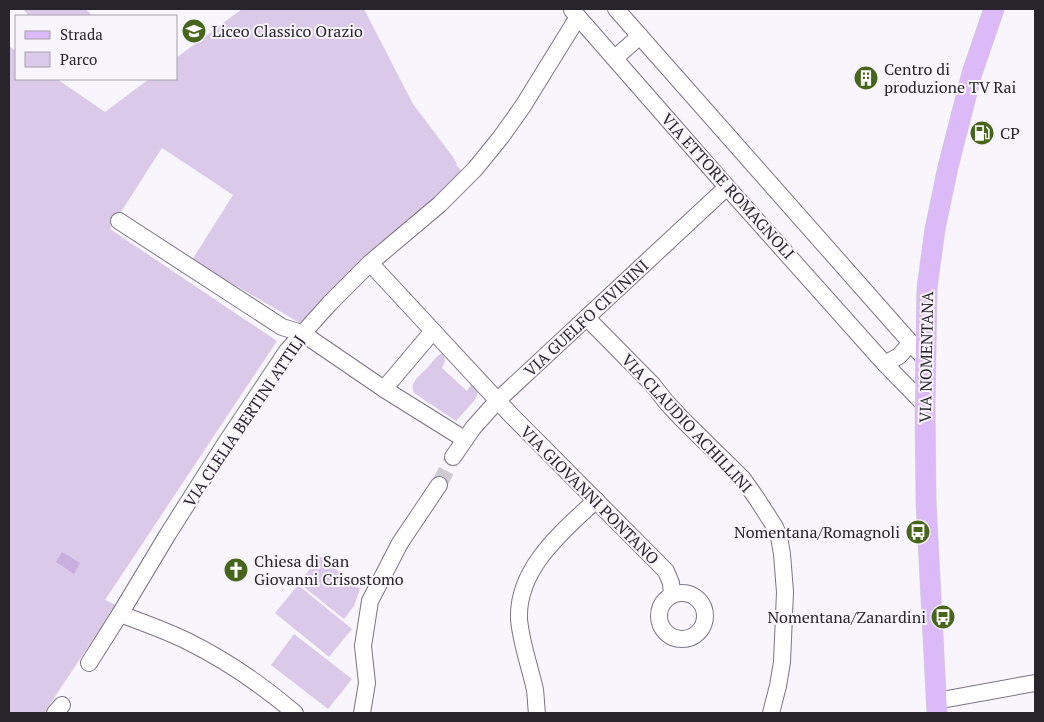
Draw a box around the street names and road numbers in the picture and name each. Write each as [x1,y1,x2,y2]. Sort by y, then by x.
street label: VIA ETTORE ROMAGNOLI [656,108,800,264]
street label: VIA GUELFO CIVININI [519,255,653,381]
street label: VIA NOMENTANA [914,291,938,423]
street label: VIA CLELIA BERTINI ATTILJ [178,331,310,511]
street label: VIA CLAUDIO ACHILLINI [617,349,757,497]
street label: VIA GIOVANNI PONTANO [516,421,664,569]

